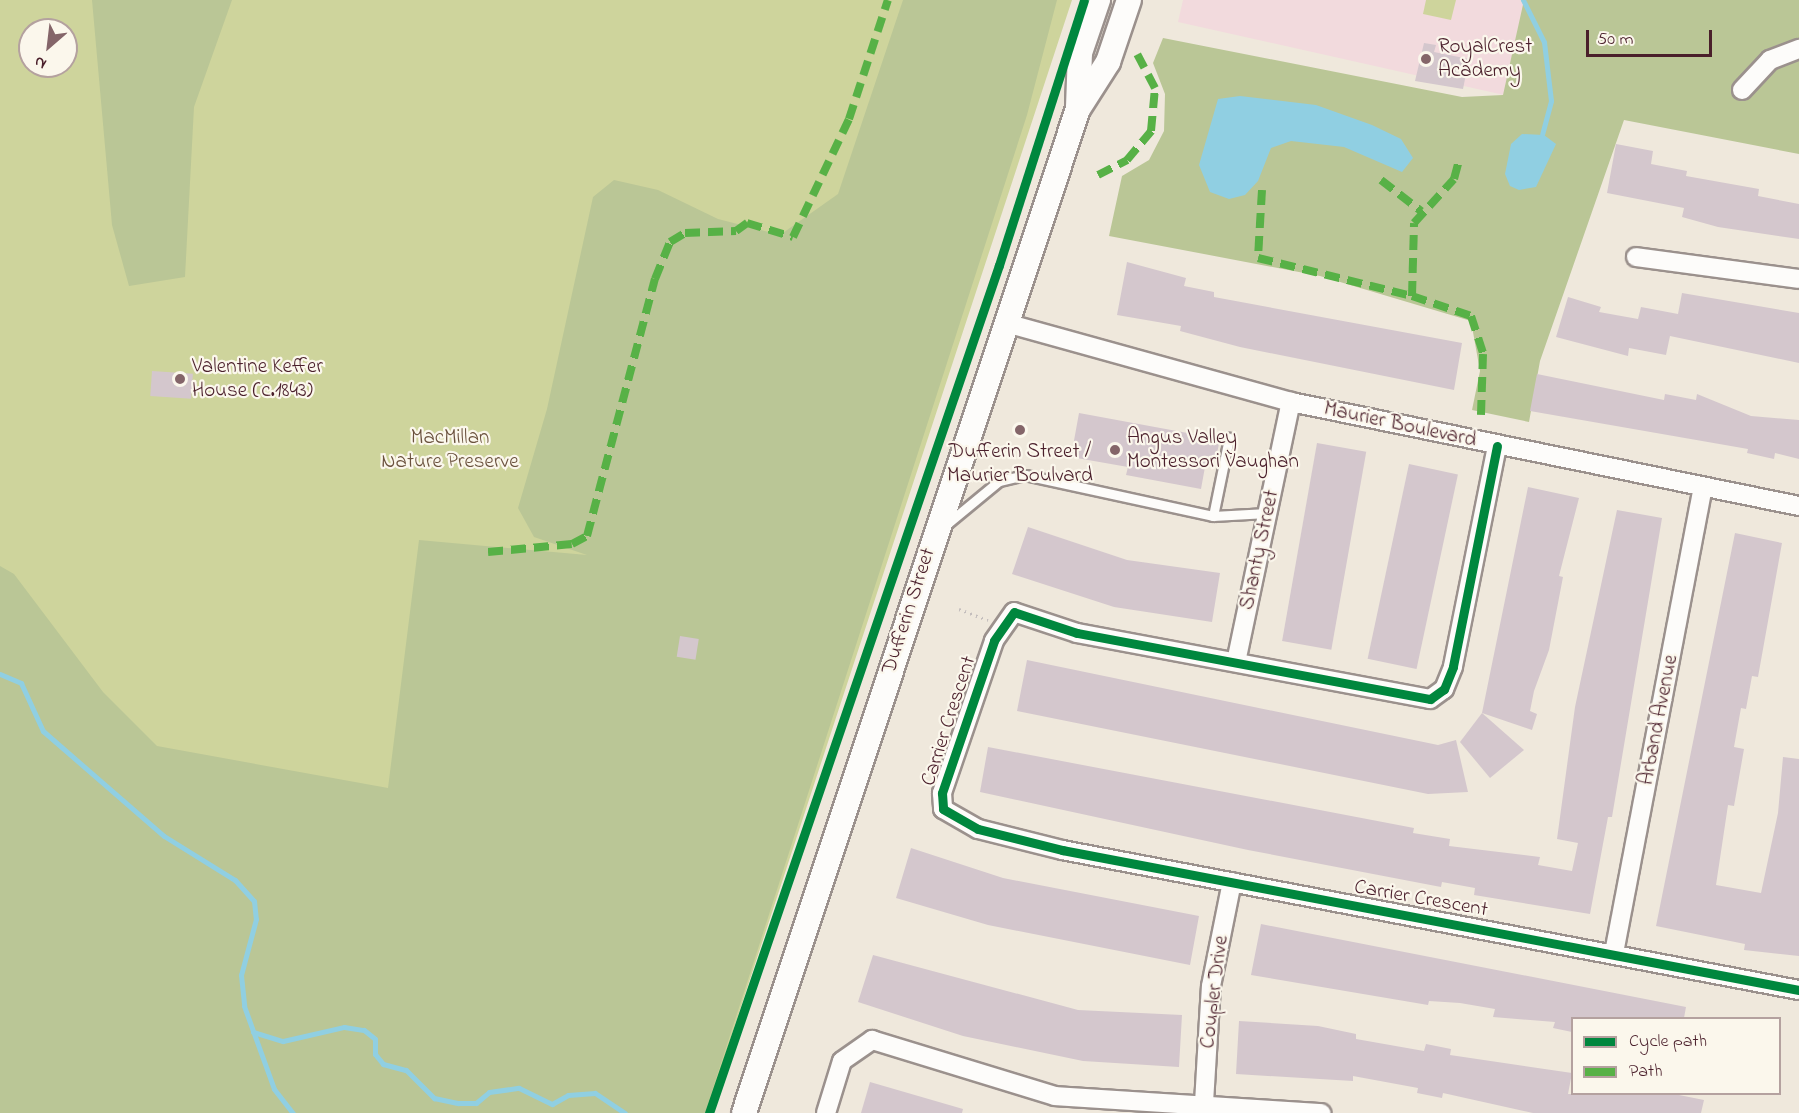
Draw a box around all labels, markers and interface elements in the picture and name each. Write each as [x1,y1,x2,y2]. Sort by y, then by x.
north arrow [18,18,78,78]
scale bar [1589,18,1715,56]
text: 50 m [1597,27,1634,53]
place label: RoyalCrest Academy [1438,34,1532,84]
text: N [30,49,51,75]
marker: RoyalCrest Academy [1419,52,1433,66]
place label: Valentine Keffer House (c.1843) [192,354,323,404]
marker: Valentine Keffer House (c.1843) [173,372,187,386]
street label: Maurier Boulevard [1321,397,1479,453]
marker: Dufferin Street / Maurier Boulvard [1013,423,1027,437]
park label: MacMillan Nature Preserve [381,425,519,475]
place label: Angus Valley Montessori Vaughan [1127,425,1299,475]
place label: Dufferin Street / Maurier Boulvard [947,439,1093,489]
marker: Angus Valley Montessori Vaughan [1108,443,1122,457]
street label: Shanty Street [1235,488,1285,612]
street label: Dufferin Street [877,545,941,677]
street label: Carrier Crescent [916,653,982,789]
street label: Arband Avenue [1634,653,1684,787]
street label: Carrier Crescent [1352,875,1490,923]
street label: Coupler Drive [1196,934,1234,1050]
legend [1571,1017,1781,1095]
text: Cycle path [1629,1029,1707,1055]
text: Path [1629,1059,1663,1085]

